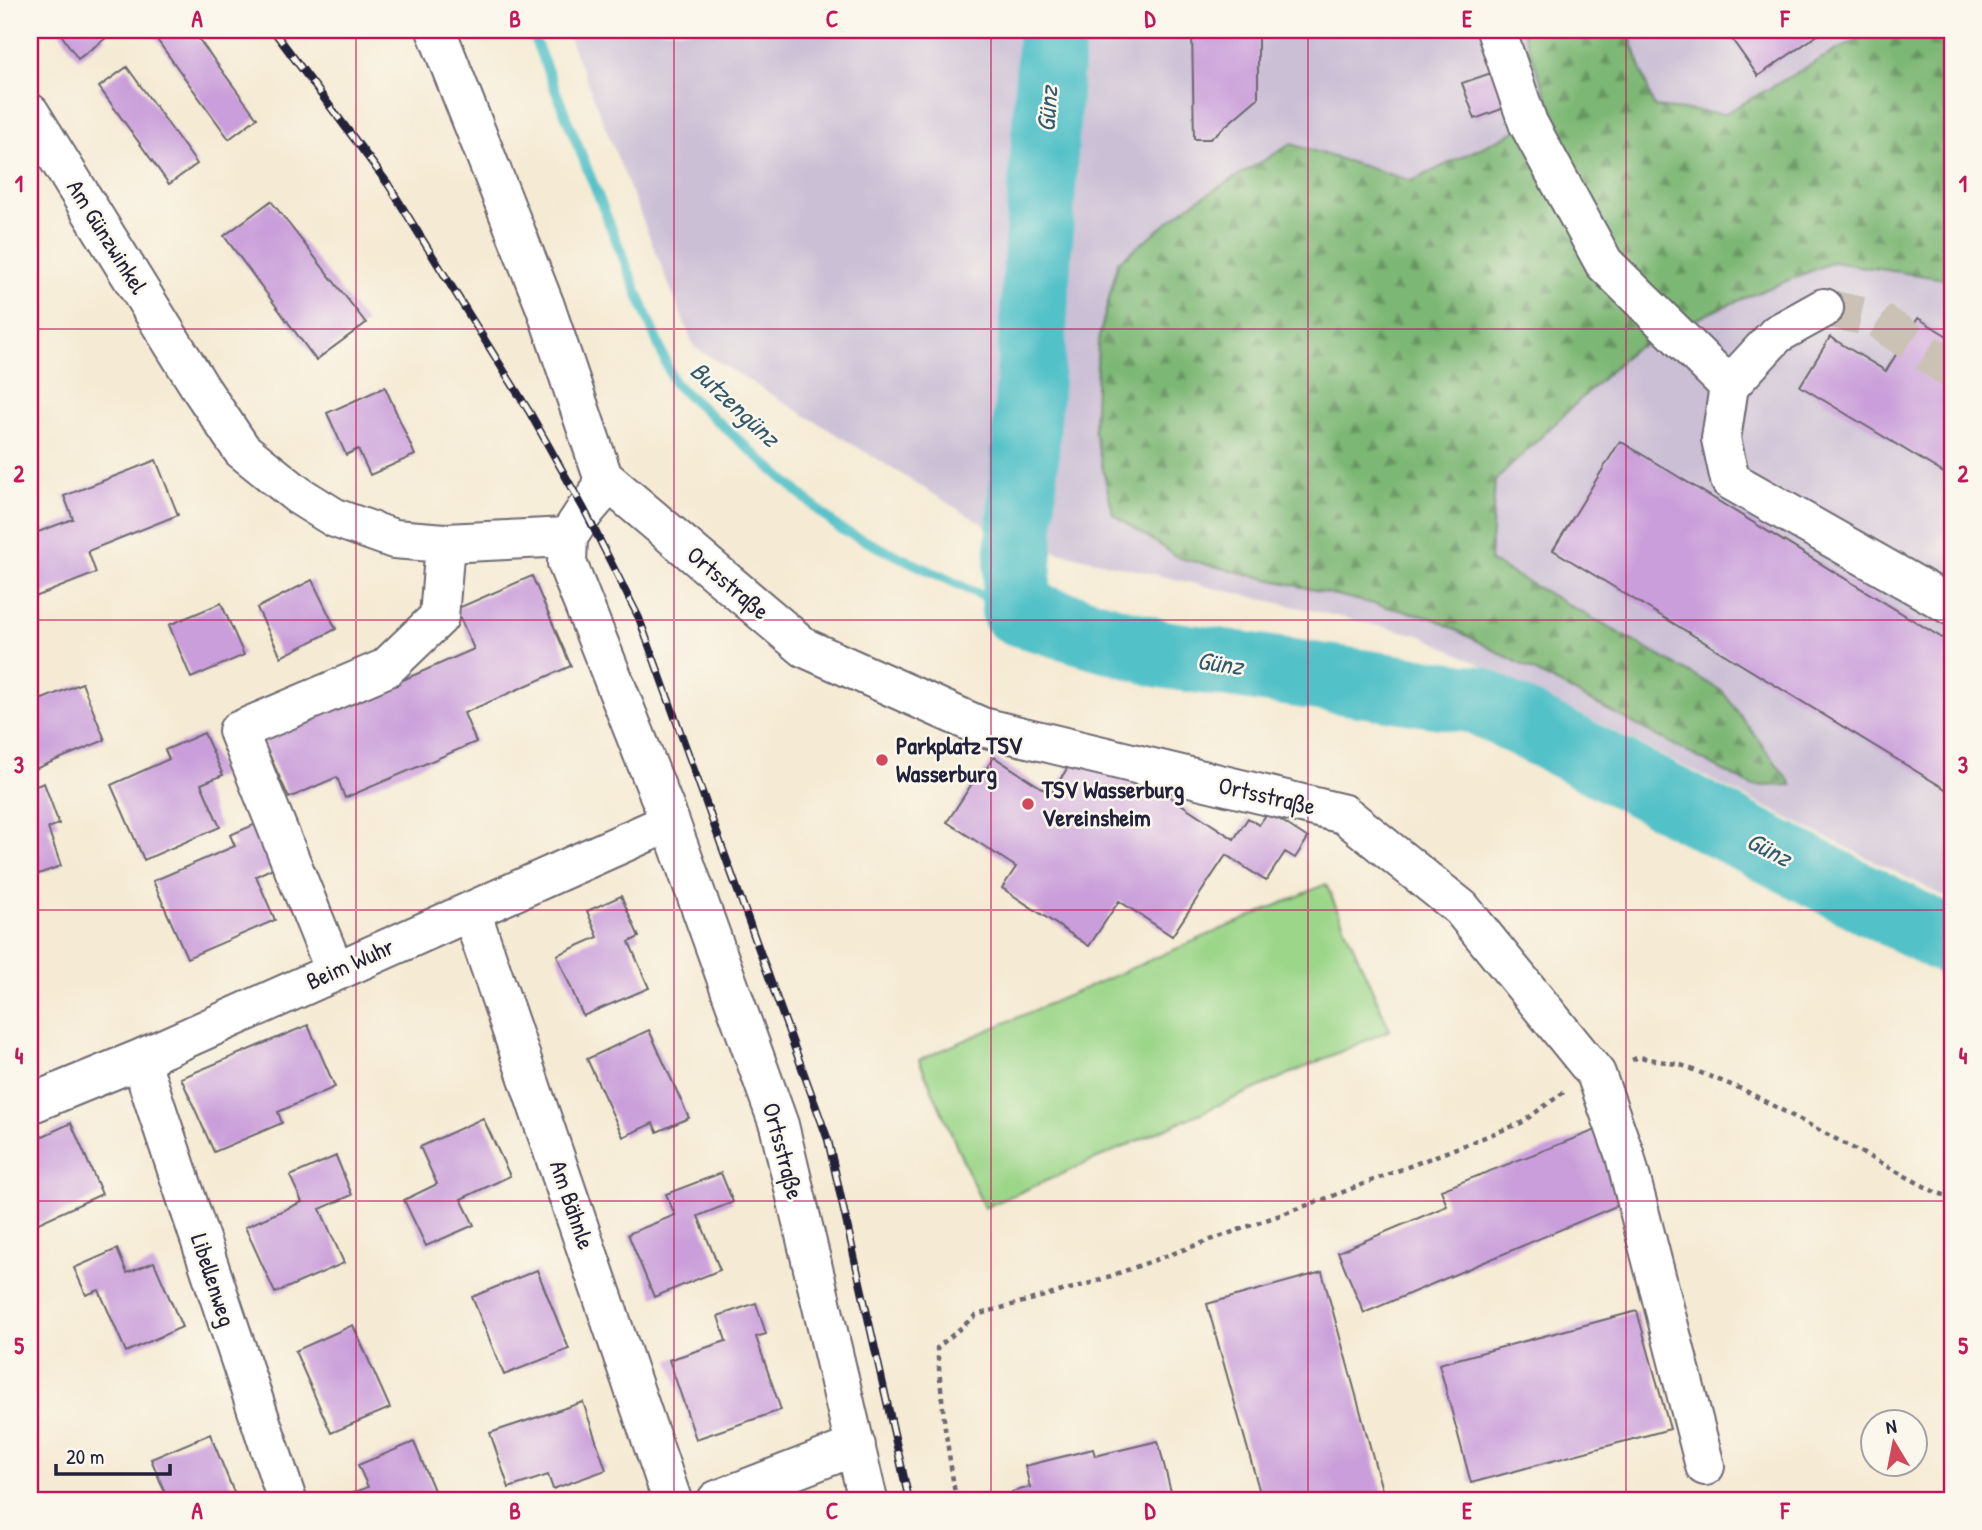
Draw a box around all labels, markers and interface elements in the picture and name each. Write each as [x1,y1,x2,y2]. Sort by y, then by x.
text: A [191,3,203,34]
text: B [509,3,521,34]
text: C [826,3,838,34]
text: D [1145,3,1157,34]
text: E [1462,3,1473,34]
text: F [1780,3,1791,34]
water label: Günz [1027,83,1066,133]
text: 1 [15,168,23,199]
text: 1 [1959,168,1967,199]
street label: Am Günzwinkel [60,173,156,300]
water label: Butzengünz [682,353,789,456]
text: 2 [14,458,25,489]
text: 2 [1958,458,1969,489]
street label: Ortsstraße [681,538,777,626]
water label: Günz [1195,642,1247,683]
place label: Parkplatz TSV Wasserburg [896,729,1023,790]
text: 3 [14,749,24,780]
text: 3 [1958,749,1968,780]
marker: Parkplatz TSV Wasserburg [874,752,890,768]
street label: Ortsstraße [1216,768,1319,822]
place label: TSV Wasserburg Vereinsheim [1041,773,1184,833]
marker: TSV Wasserburg Vereinsheim [1020,796,1036,812]
water label: Günz [1741,823,1799,875]
street label: Beim Wuhr [301,930,398,997]
text: 4 [15,1040,24,1071]
text: 4 [1959,1040,1968,1071]
street label: Ortsstraße [756,1099,812,1203]
street label: Am Bähnle [543,1156,603,1254]
street label: Libellenweg [184,1229,244,1330]
text: 5 [14,1330,24,1361]
text: 5 [1958,1330,1968,1361]
north arrow [1860,1408,1930,1478]
text: N [1884,1413,1898,1440]
scale bar [56,1432,170,1476]
text: 20 m [66,1442,104,1471]
text: A [191,1495,203,1526]
text: B [509,1495,521,1526]
text: C [826,1495,838,1526]
text: D [1145,1495,1157,1526]
text: E [1462,1495,1473,1526]
text: F [1780,1495,1791,1526]

